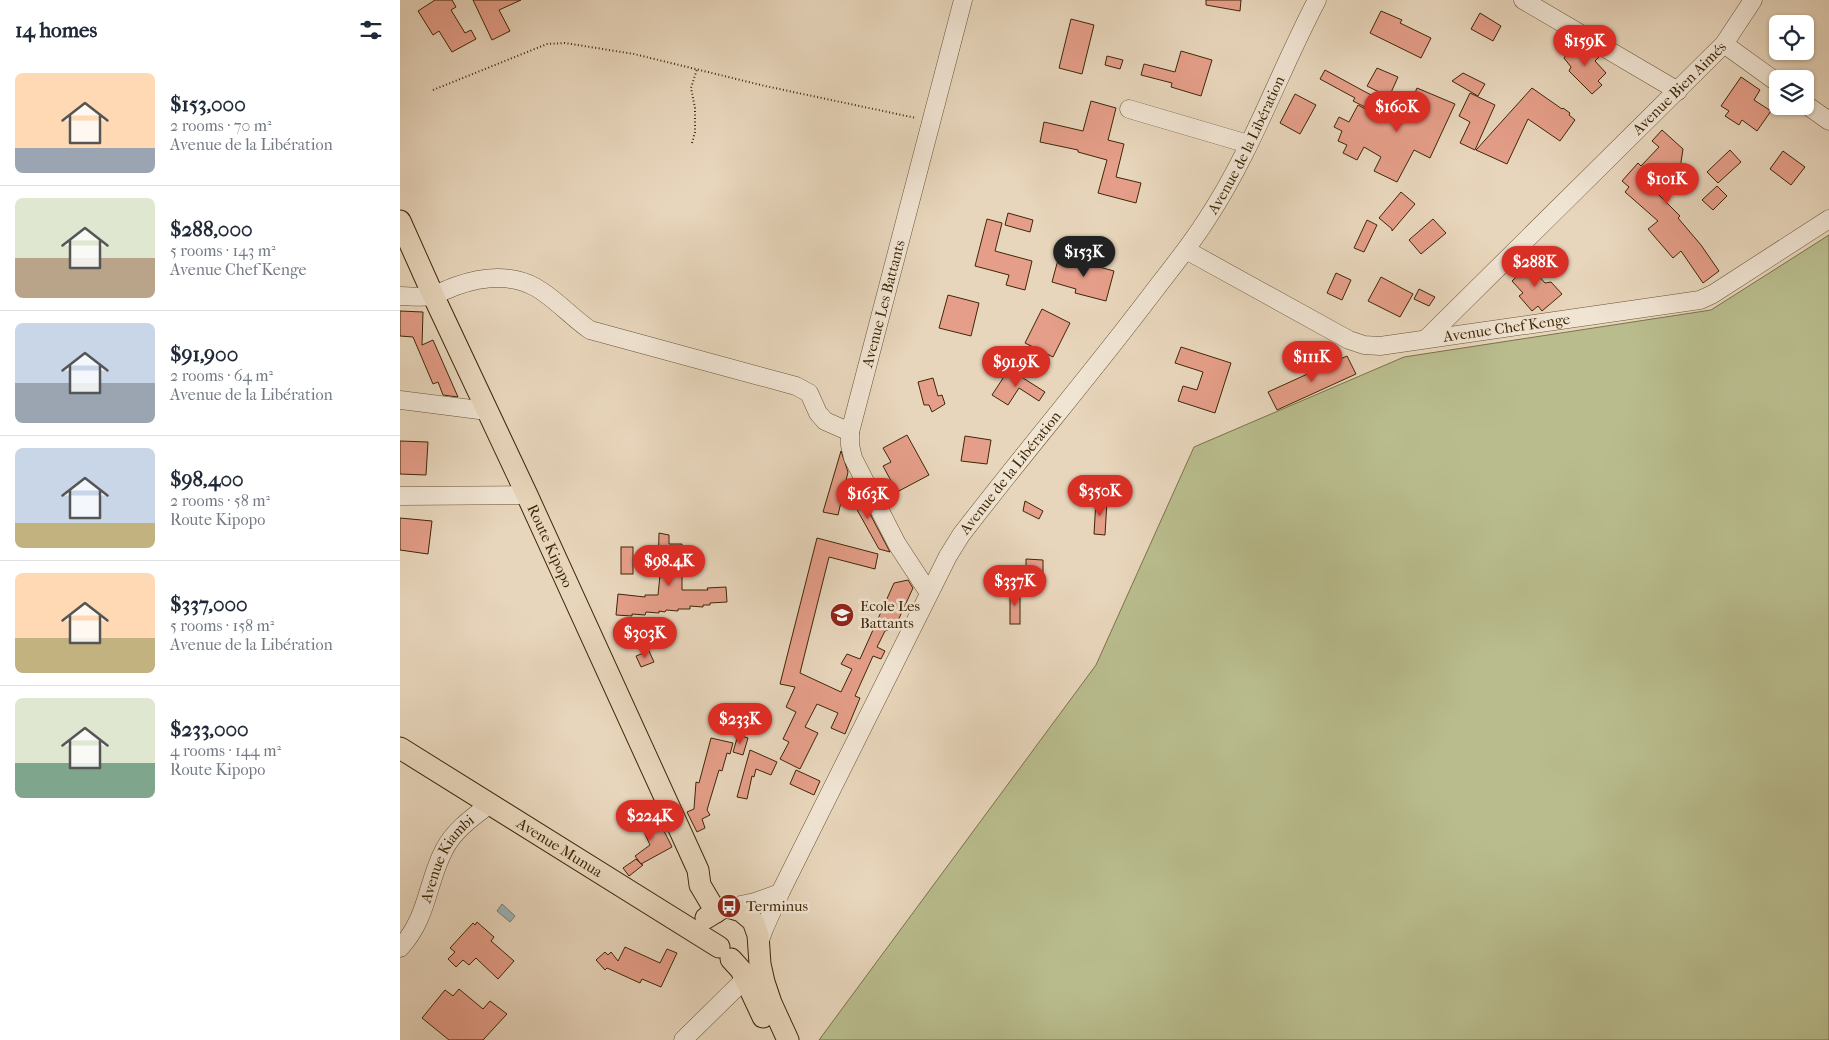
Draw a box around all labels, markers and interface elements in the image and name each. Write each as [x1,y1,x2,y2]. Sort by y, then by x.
map controls [1769,15,1814,115]
button: locate [1769,15,1814,60]
icon: filters [357,16,385,44]
text: 14 homes [15,18,97,42]
pin: $159K [1550,24,1620,67]
text: $159K [1564,31,1606,50]
street label: Avenue Bien Aimés [1628,38,1730,139]
button: layers [1769,70,1814,115]
street label: Avenue de la Libération [1203,73,1289,218]
pin: $160K [1362,90,1432,133]
text: $153,000 [170,92,246,116]
icon: home [55,93,115,153]
text: $160K [1375,97,1419,116]
text: 2 rooms · 70 m² [170,116,272,135]
text: Avenue de la Libération [170,135,333,154]
pin: $101K [1632,162,1702,205]
text: $101K [1647,169,1687,188]
text: $288,000 [170,217,253,241]
icon: home [55,218,115,278]
pin: $153K [1049,236,1119,278]
street label: Avenue Les Battants [858,238,909,370]
text: 5 rooms · 143 m² [170,241,275,260]
text: $153K [1064,242,1104,261]
pin: $288K [1500,246,1570,288]
text: $288K [1513,252,1557,271]
text: Avenue Chef Kenge [170,260,306,279]
street label: Avenue Chef Kenge [1441,310,1572,346]
pin: $111K [1277,340,1347,383]
text: $91,900 [170,342,238,366]
icon: home [55,343,115,403]
pin: $91.9K [975,346,1057,388]
text: $111K [1293,347,1331,366]
text: $91.9K [993,352,1039,371]
text: 2 rooms · 64 m² [170,366,273,385]
text: Avenue de la Libération [170,385,333,404]
street label: Avenue de la Libération [955,407,1065,539]
text: $98,400 [170,467,244,491]
icon: home [55,468,115,528]
pin: $350K [1065,474,1135,517]
pin: $163K [833,478,903,520]
text: $350K [1079,481,1121,500]
text: $163K [847,484,889,503]
text: 2 rooms · 58 m² [170,491,270,510]
street label: Route Kipopo [523,501,577,591]
text: Route Kipopo [170,510,265,529]
pin: $98.4K [628,544,710,587]
text: $98.4K [644,551,694,570]
pin: $337K [980,564,1050,607]
text: $337K [994,571,1036,590]
text: $337,000 [170,592,248,616]
icon: home [55,593,115,653]
place label: Ecole Les Battants [860,597,920,632]
school or university icon: Ecole Les Battants [829,602,855,628]
text: 5 rooms · 158 m² [170,616,274,635]
pin: $303K [610,616,680,659]
text: $303K [624,623,666,642]
text: Avenue de la Libération [170,635,333,654]
pin: $233K [705,702,775,745]
text: $233K [719,709,761,728]
text: $233,000 [170,717,249,741]
icon: home [55,718,115,778]
text: 4 rooms · 144 m² [170,741,281,760]
text: Route Kipopo [170,760,265,779]
pin: $224K [615,800,685,842]
text: $224K [627,806,673,825]
street label: Avenue Kiambi [416,811,478,906]
street label: Avenue Munua [512,813,607,882]
bus stop icon: Terminus [716,893,742,919]
place label: Terminus [746,897,809,915]

